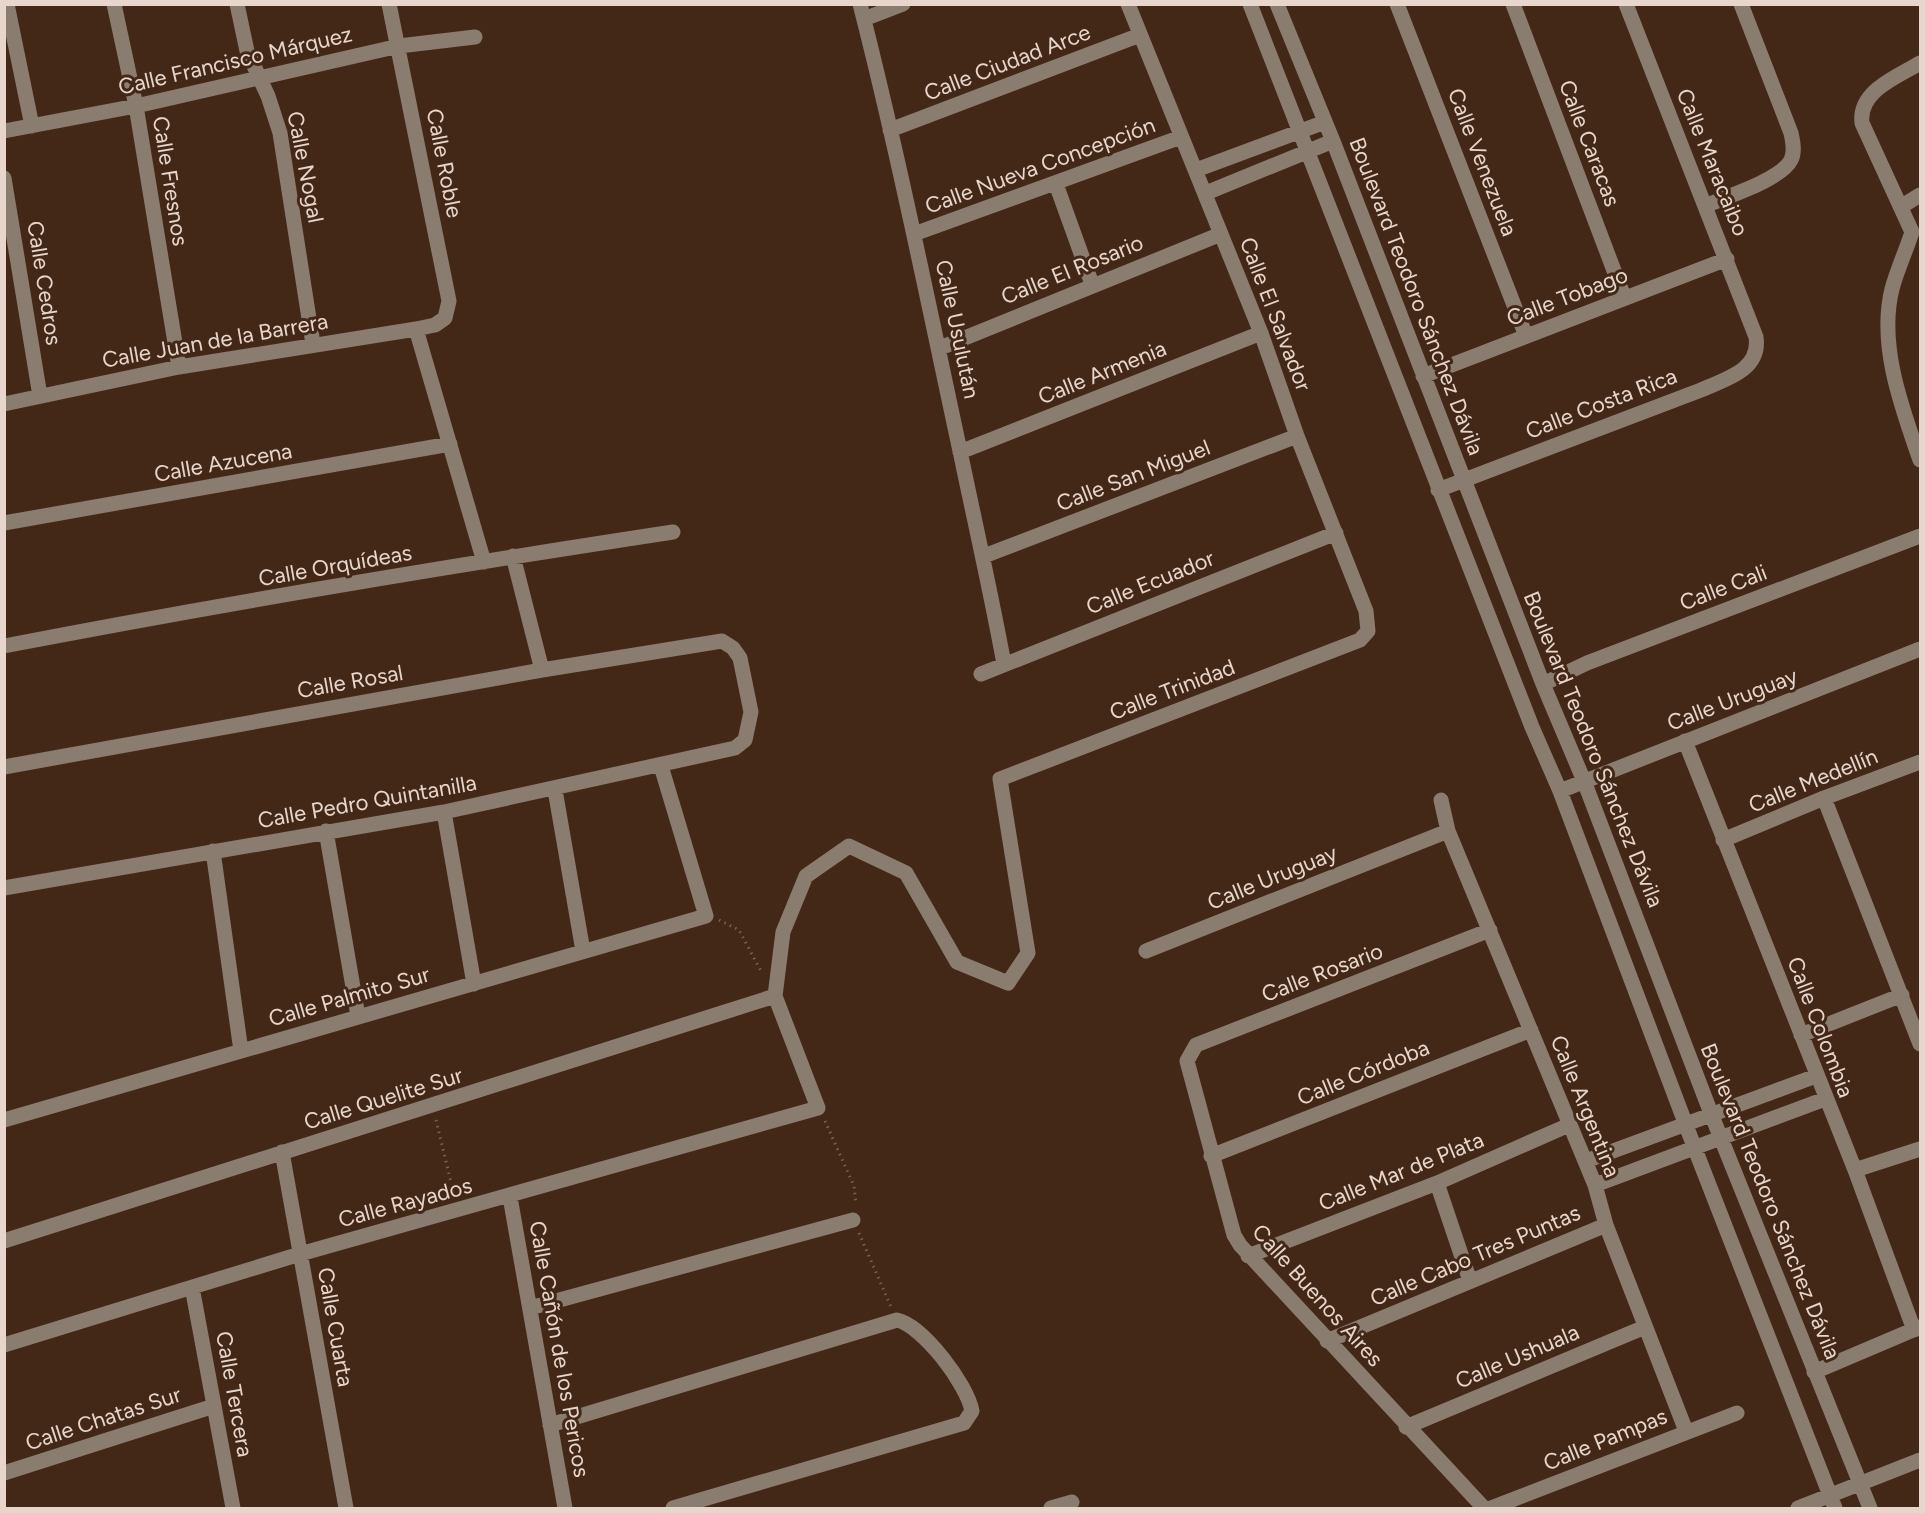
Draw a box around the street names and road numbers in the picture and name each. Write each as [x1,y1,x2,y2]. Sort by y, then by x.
street label: Calle Ciudad Arce [920,18,1094,107]
street label: Calle Francisco Márquez [116,20,355,101]
street label: Calle Caracas [1553,76,1626,210]
street label: Calle Venezuela [1442,85,1523,240]
street label: Calle Maracaibo [1671,85,1754,240]
street label: Calle Roble [421,106,468,220]
street label: Calle Nogal [281,109,330,225]
street label: Calle Nueva Concepción [921,111,1159,220]
street label: Calle Fresnos [147,114,194,248]
street label: Boulevard Teodoro Sánchez Dávila [1343,133,1490,459]
street label: Calle Cedros [21,219,68,347]
street label: Calle El Rosario [997,229,1147,310]
street label: Calle El Salvador [1234,233,1317,395]
street label: Calle Usulután [930,257,985,401]
street label: Calle Tobago [1503,261,1632,332]
street label: Calle Juan de la Barrera [100,307,330,374]
street label: Calle Armenia [1034,334,1170,410]
street label: Calle Costa Rica [1522,362,1681,445]
street label: Calle San Miguel [1053,434,1214,517]
street label: Calle Azucena [152,437,294,488]
street label: Calle Orquídeas [256,539,414,592]
street label: Calle Ecuador [1082,544,1219,620]
street label: Calle Cali [1676,559,1771,616]
street label: Boulevard Teodoro Sánchez Dávila [1518,587,1669,911]
street label: Calle Trinidad [1106,653,1239,726]
street label: Calle Rosal [295,659,405,704]
street label: Calle Uruguay [1663,662,1802,737]
street label: Calle Medellín [1745,742,1882,819]
street label: Calle Pedro Quintanilla [256,769,479,834]
street label: Calle Uruguay [1203,839,1341,916]
street label: Calle Rosario [1258,937,1387,1008]
street label: Calle Colombia [1781,953,1860,1101]
street label: Calle Palmito Sur [265,960,433,1032]
street label: Calle Argentina [1545,1031,1626,1181]
street label: Calle Córdoba [1293,1034,1433,1111]
street label: Boulevard Teodoro Sánchez Dávila [1695,1039,1846,1363]
street label: Calle Quelite Sur [301,1061,466,1135]
street label: Calle Mar de Plata [1315,1126,1488,1217]
street label: Calle Rayados [335,1172,475,1233]
street label: Calle Cabo Tres Puntas [1366,1199,1584,1312]
street label: Calle Cañón de los Pericos [524,1219,595,1479]
street label: Calle Buenos Aires [1247,1219,1389,1372]
street label: Calle Cuarta [312,1265,359,1389]
street label: Calle Ushuala [1451,1318,1583,1395]
street label: Calle Tercera [210,1329,259,1459]
street label: Calle Chatas Sur [22,1380,185,1456]
street label: Calle Pampas [1539,1402,1671,1477]

